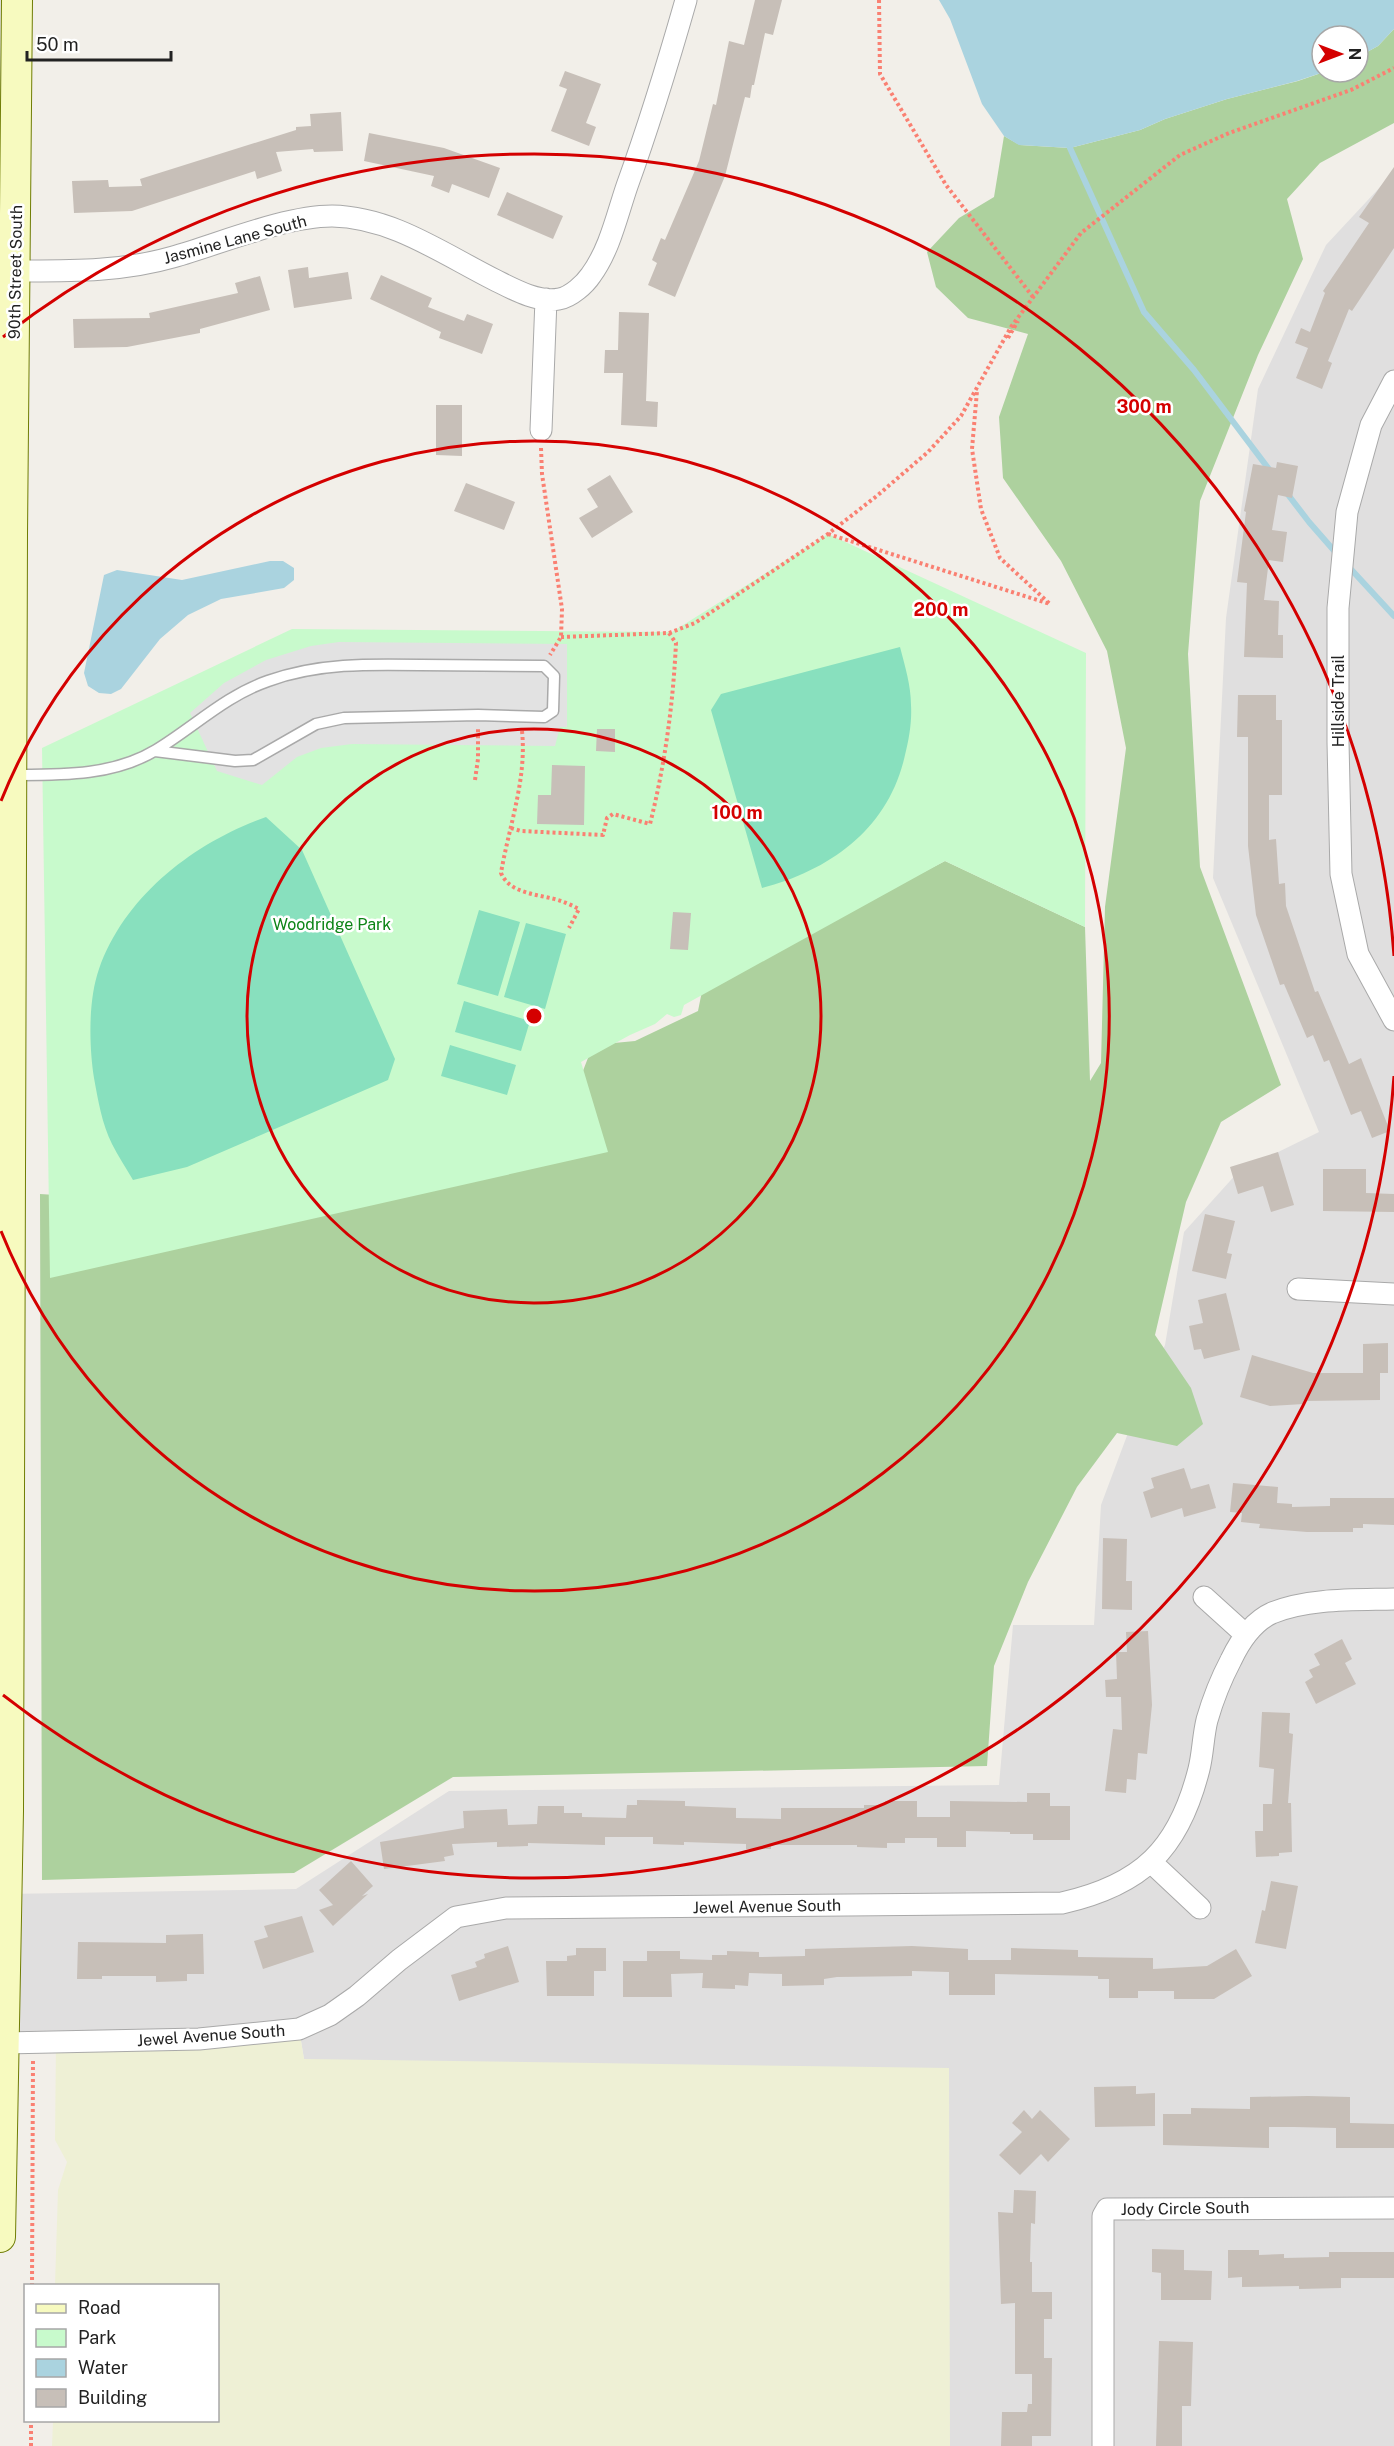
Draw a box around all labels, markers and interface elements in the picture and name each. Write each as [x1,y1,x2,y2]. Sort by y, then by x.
scale bar [27,24,171,62]
north arrow [1310,24,1370,84]
text: 50 m [36,34,79,55]
text: N [1345,48,1364,60]
street label: 90th Street South [5,205,26,339]
street label: Jasmine Lane South [161,211,309,268]
text: 300 m [1116,396,1172,417]
text: 200 m [914,599,968,620]
street label: Hillside Trail [1329,655,1348,747]
text: 100 m [711,802,763,823]
park label: Woodridge Park [273,915,391,934]
centre of rings [524,1006,544,1026]
street label: Jewel Avenue South [693,1896,841,1917]
street label: Jewel Avenue South [136,2021,286,2050]
street label: Jody Circle South [1120,2198,1250,2219]
legend [24,2284,219,2422]
text: Road [78,2297,121,2318]
text: Park [78,2327,116,2348]
text: Water [78,2357,128,2378]
text: Building [78,2387,147,2408]

